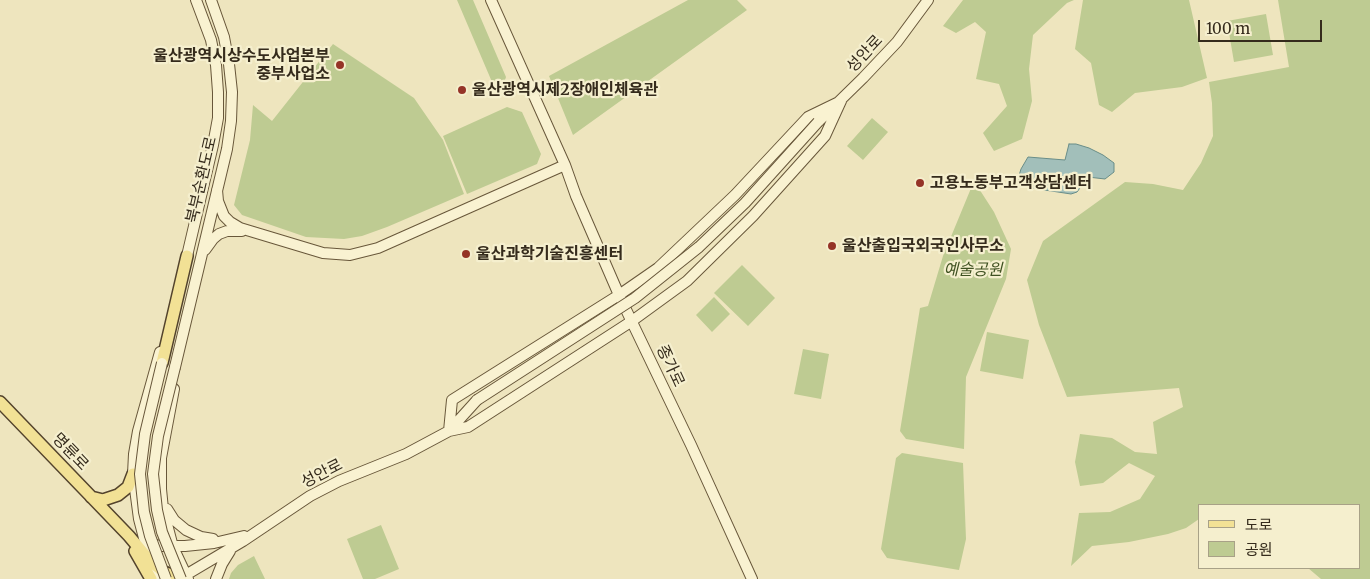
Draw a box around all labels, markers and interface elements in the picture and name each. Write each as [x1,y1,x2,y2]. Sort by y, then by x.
scale bar [1200,10,1324,42]
text: 100 m [1206,19,1250,38]
street label: 성안로 [843,31,887,77]
place label: 울산광역시상수도사업본부 중부사업소 [153,46,330,84]
marker: 울산광역시상수도사업본부 중부사업소 [334,59,346,71]
place label: 울산광역시제2장애인체육관 [472,80,658,100]
marker: 울산광역시제2장애인체육관 [456,84,468,96]
street label: 북부순환도로 [183,135,221,225]
place label: 고용노동부고객상담센터 [930,173,1092,193]
marker: 고용노동부고객상담센터 [914,177,926,189]
place label: 울산출입국외국인사무소 [842,236,1004,256]
marker: 울산출입국외국인사무소 [826,240,838,252]
place label: 울산과학기술진흥센터 [476,244,623,264]
marker: 울산과학기술진흥센터 [460,248,472,260]
park label: 예술공원 [944,260,1002,280]
street label: 종가로 [652,342,688,390]
street label: 명륜로 [48,429,92,475]
street label: 성안로 [298,455,346,493]
legend [1198,504,1360,569]
text: 도로 [1245,515,1273,534]
text: 공원 [1245,540,1273,559]

